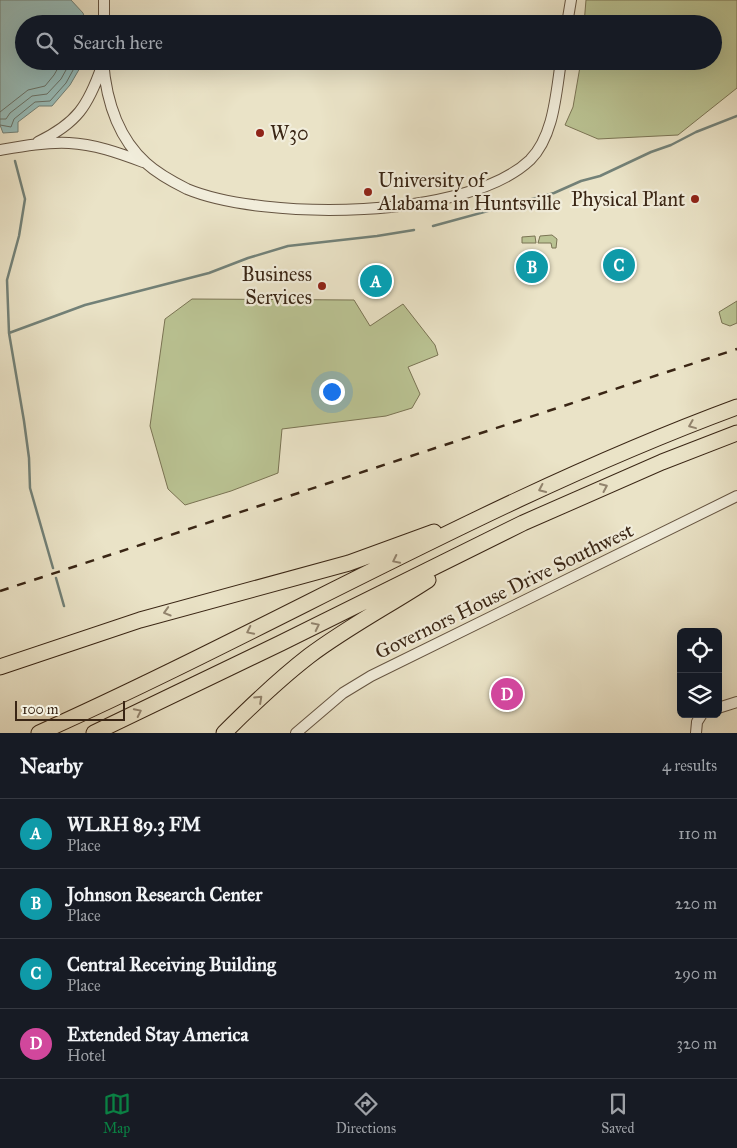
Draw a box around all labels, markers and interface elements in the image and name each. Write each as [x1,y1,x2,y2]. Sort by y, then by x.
search box [15,15,722,70]
icon: search [33,29,61,57]
text: Search here [73,31,163,54]
place label: W30 [270,121,309,145]
marker: W30 [254,127,266,139]
place label: University of Alabama in Huntsville [377,168,561,215]
marker: University of Alabama in Huntsville [362,186,374,198]
place label: Physical Plant [571,187,685,211]
marker: Physical Plant [689,193,701,205]
pin: C [603,246,635,284]
pin: B [516,248,548,286]
place label: Business Services [242,262,312,309]
pin: A [360,262,392,300]
marker: Business Services [316,280,328,292]
your location [319,379,345,405]
one-way arrow [688,419,696,429]
one-way arrow [538,483,547,493]
one-way arrow [599,483,608,494]
street label: Governors House Drive Southwest [371,518,637,664]
one-way arrow [392,554,401,564]
one-way arrow [163,607,171,617]
one-way arrow [310,622,319,632]
one-way arrow [246,625,255,636]
map controls [677,628,722,718]
button: locate [677,628,722,673]
button: layers [677,673,722,718]
pin: D [491,675,523,713]
one-way arrow [253,696,262,705]
scale bar [15,698,125,721]
text: 100 m [22,701,59,718]
one-way arrow [133,708,142,718]
text: Nearby [20,753,83,779]
text: 4 results [662,756,717,775]
text: WLRH 89.3 FM [67,813,201,836]
text: A [31,824,41,843]
text: 110 m [678,824,717,843]
text: Place [67,836,101,855]
text: Johnson Research Center [67,883,262,906]
text: B [31,894,41,913]
text: 220 m [675,894,717,913]
text: Place [67,906,101,925]
text: Central Receiving Building [67,953,276,976]
text: C [31,964,41,983]
text: 290 m [674,964,717,983]
text: Place [67,976,101,995]
text: Extended Stay America [67,1023,248,1046]
text: D [30,1034,42,1053]
text: 320 m [677,1034,717,1053]
text: Hotel [67,1046,105,1065]
tab: Map [103,1090,131,1137]
tab: Directions [336,1090,396,1137]
tab: Saved [601,1090,634,1137]

